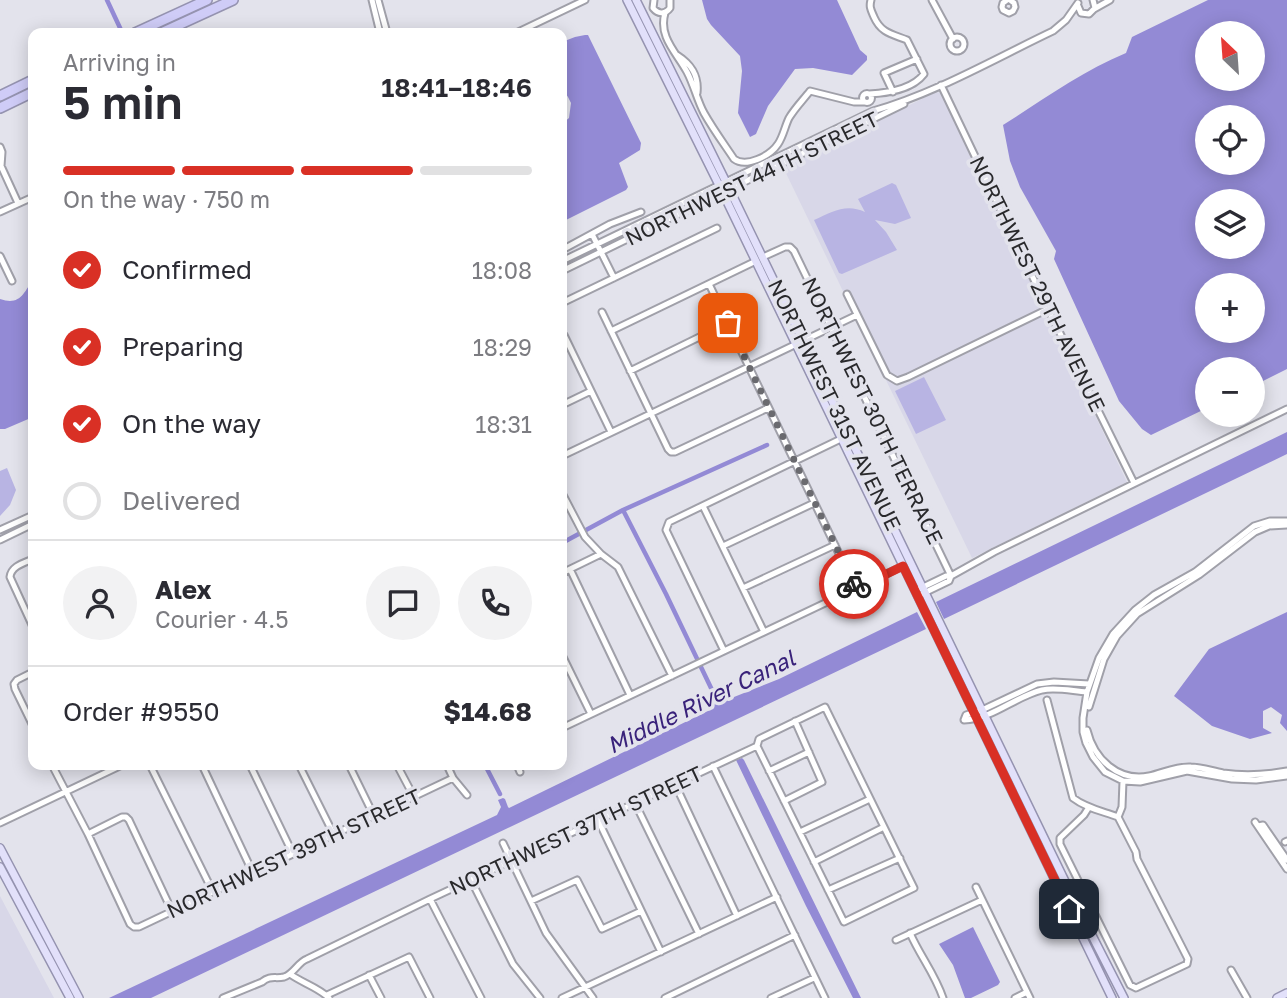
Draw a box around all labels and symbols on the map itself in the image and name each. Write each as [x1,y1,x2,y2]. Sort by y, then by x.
north arrow [1195,21,1265,91]
street label: NORTHWEST 44TH STREET [621,105,882,251]
street label: NORTHWEST 29TH AVENUE [965,151,1111,416]
street label: NORTHWEST 30TH TERRACE [797,273,949,548]
street label: NORTHWEST 31ST AVENUE [763,275,907,534]
pin [698,293,758,353]
courier [819,549,889,619]
water label: Middle River Canal [602,643,801,759]
street label: NORTHWEST 37TH STREET [445,760,706,900]
street label: NORTHWEST 39TH STREET [162,783,425,924]
pin [1039,879,1099,939]

